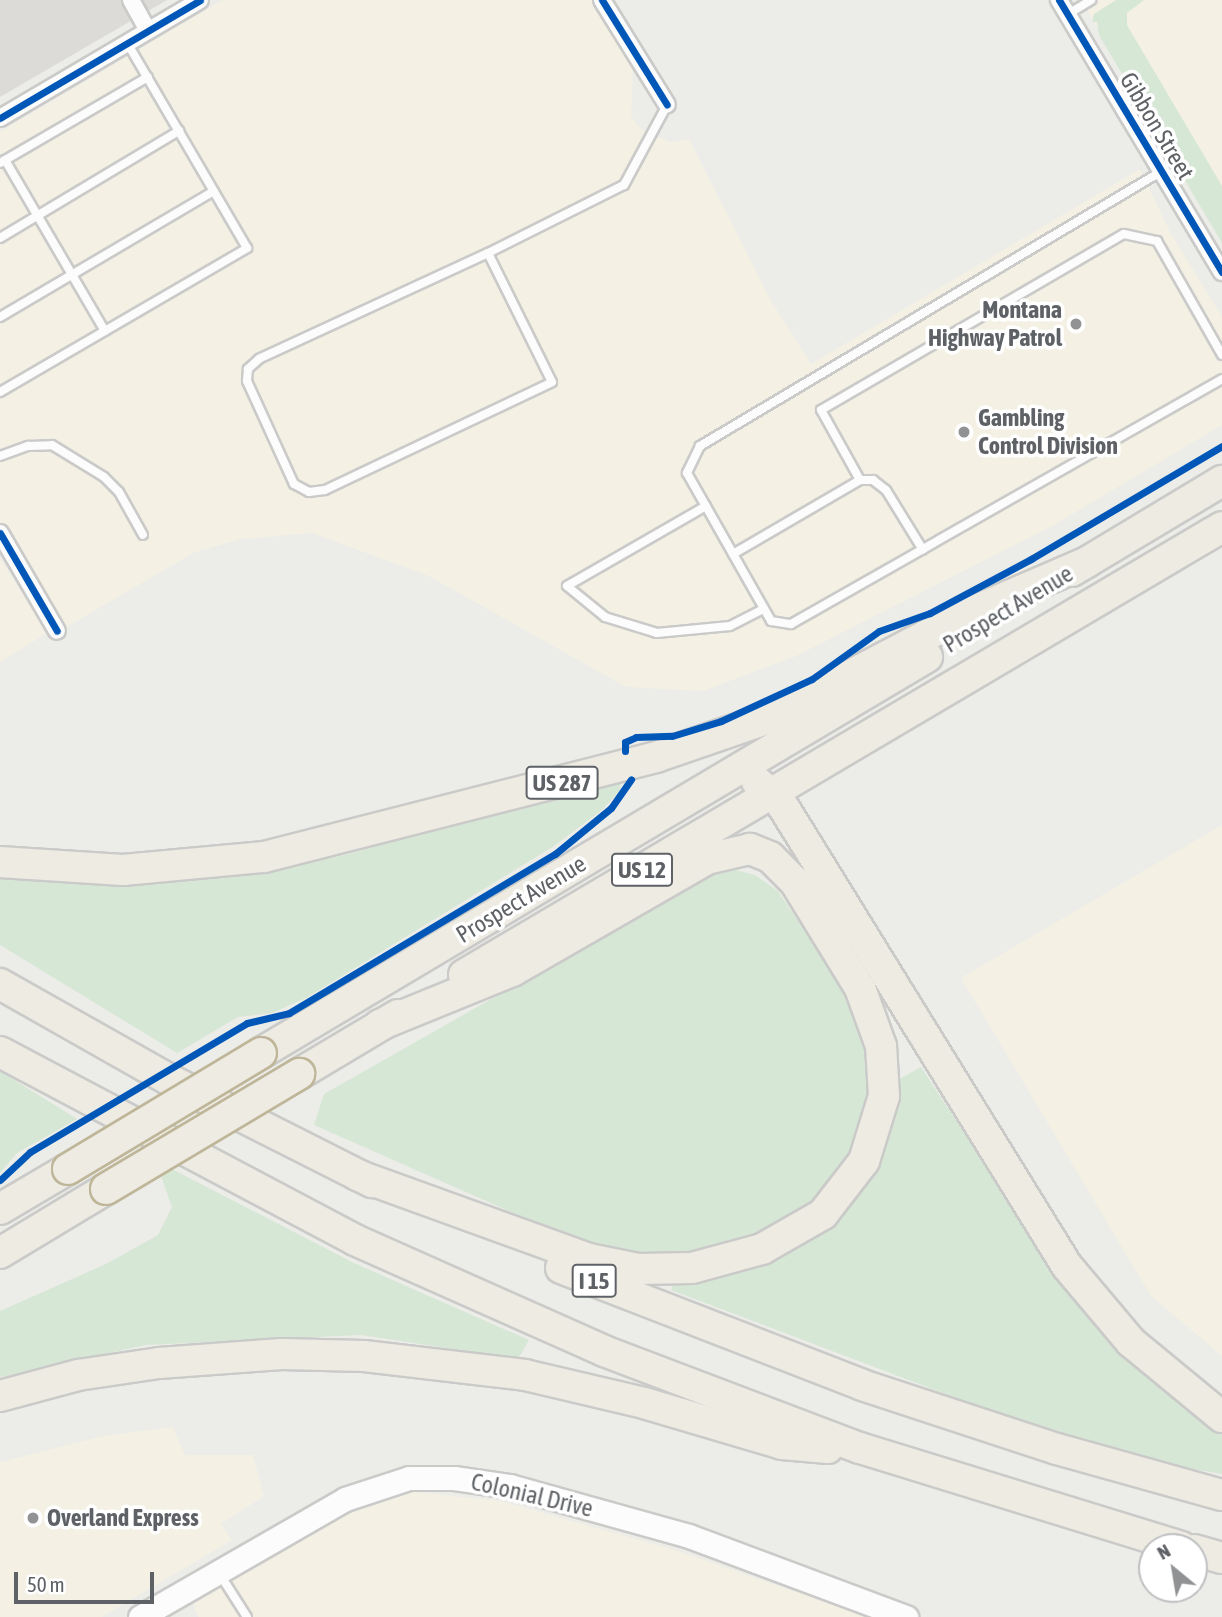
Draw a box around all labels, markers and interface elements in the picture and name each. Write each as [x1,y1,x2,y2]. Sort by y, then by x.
street label: Gibbon Street [1114,67,1200,185]
place label: Montana Highway Patrol [928,296,1062,352]
marker: Montana Highway Patrol [1068,316,1084,332]
place label: Gambling Control Division [978,404,1118,460]
marker: Gambling Control Division [956,424,972,440]
street label: Prospect Avenue [938,559,1078,659]
road number: US 287 [525,764,599,803]
street label: Prospect Avenue [451,849,591,949]
road number: US 12 [610,850,674,890]
road number: I 15 [571,1262,617,1300]
street label: Colonial Drive [468,1467,596,1523]
place label: Overland Express [47,1504,199,1532]
marker: Overland Express [25,1510,41,1526]
north arrow [1138,1533,1208,1603]
text: N [1153,1539,1174,1564]
scale bar [18,1558,158,1602]
text: 50 m [27,1572,65,1596]

